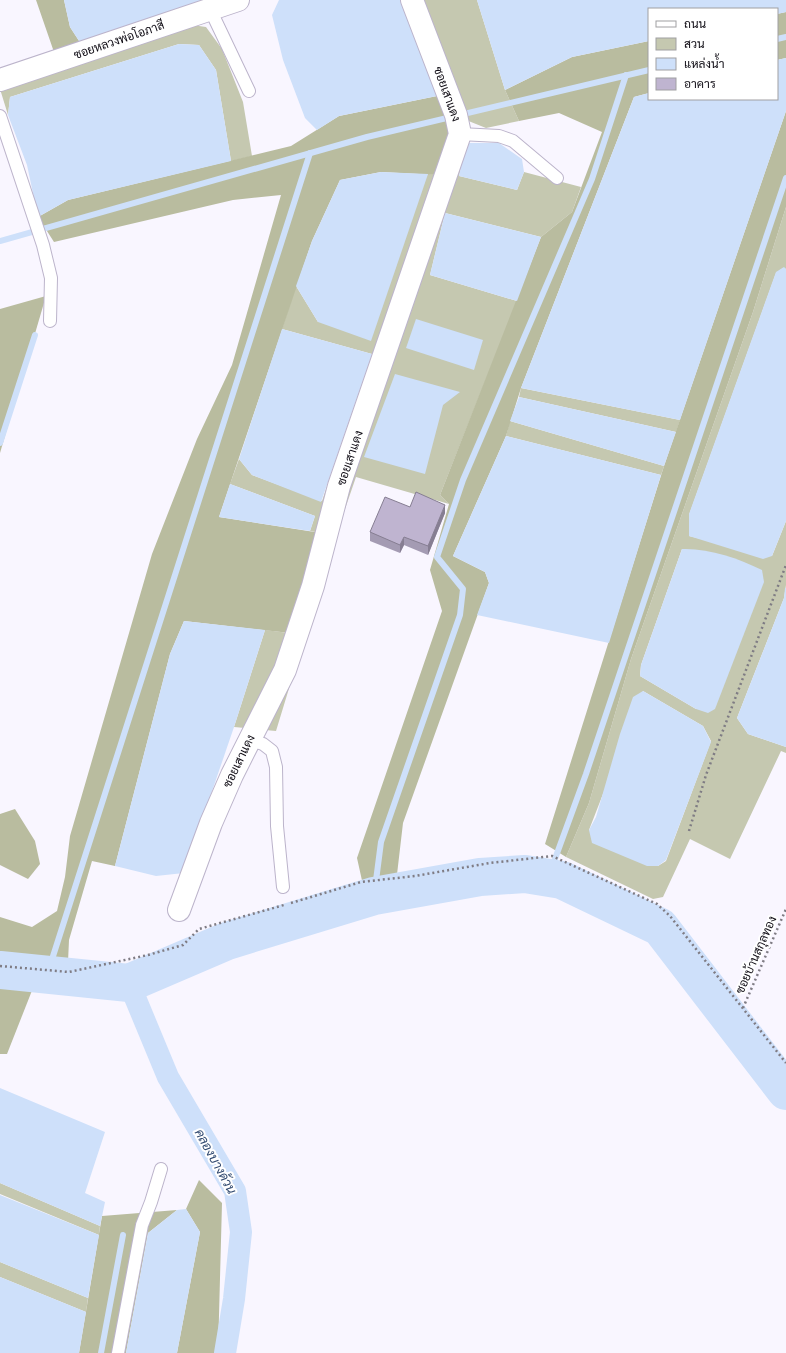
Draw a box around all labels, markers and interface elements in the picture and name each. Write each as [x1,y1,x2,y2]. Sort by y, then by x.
legend [648,8,778,100]
text: ถนน [684,16,707,33]
street label: ซอยหลวงพ่อโอภาสี [72,17,167,64]
text: สวน [684,36,705,53]
text: แหล่งน้ำ [684,53,724,73]
street label: ซอยเสาแดง [429,64,464,124]
text: อาคาร [684,76,716,93]
street label: ซอยเสาแดง [333,428,368,488]
street label: ซอยเสาแดง [219,732,260,791]
street label: ซอยบ้านสกุลทอง [732,914,781,997]
water label: คลองบางด้วน [190,1126,241,1198]

